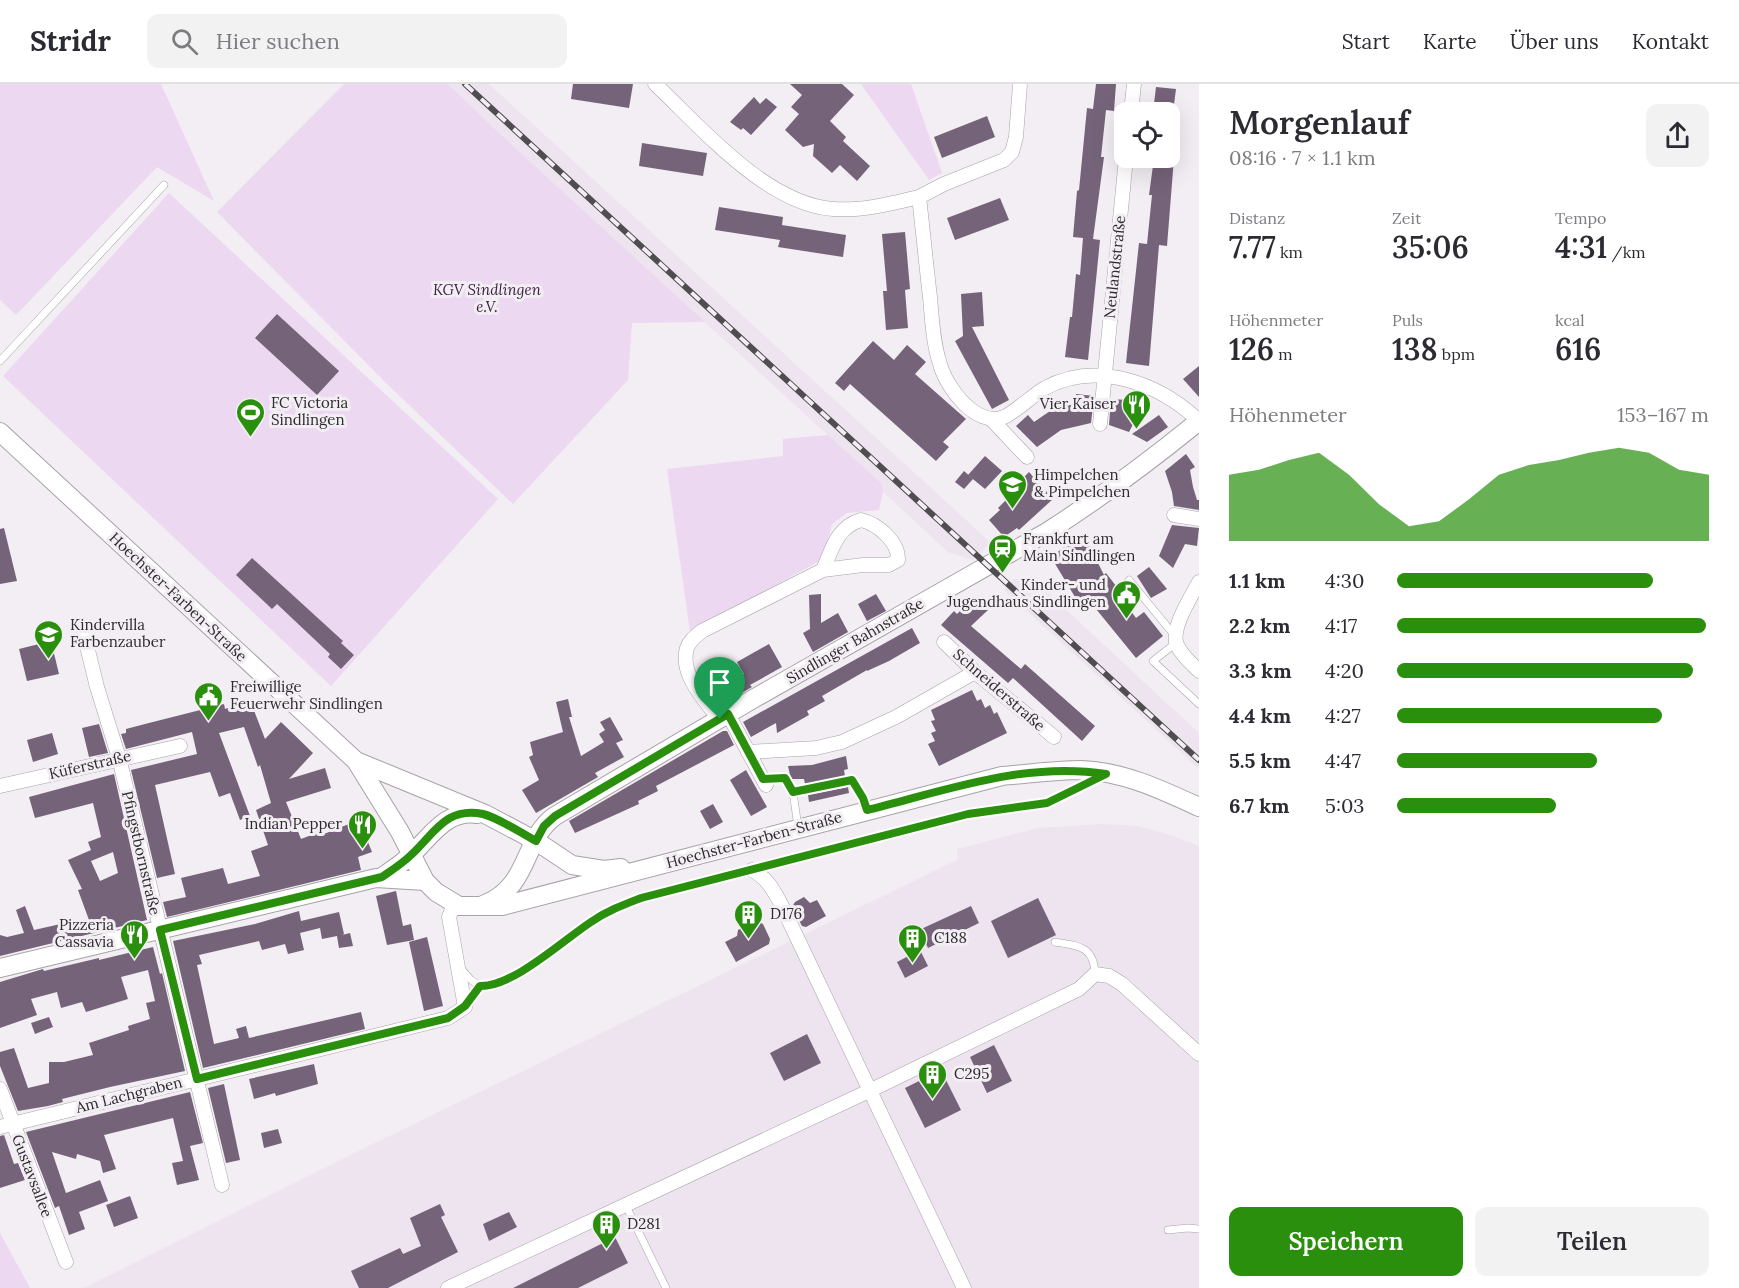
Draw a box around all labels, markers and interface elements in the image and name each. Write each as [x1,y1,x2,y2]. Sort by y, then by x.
search box [147,14,567,68]
text: Stridr [30,23,111,59]
icon: search [168,25,201,58]
text: Hier suchen [216,27,340,55]
text: Start [1342,28,1390,55]
text: Karte [1423,28,1477,55]
text: Über uns [1510,28,1599,55]
text: Kontakt [1632,28,1709,55]
text: Morgenlauf [1229,101,1410,143]
map controls [1114,102,1180,168]
button: locate [1114,102,1180,168]
button: share [1646,104,1709,167]
text: 08:16 · 7 × 1.1 km [1229,145,1376,170]
text: Distanz [1229,208,1285,228]
text: Zeit [1392,208,1421,228]
text: Tempo [1555,208,1606,228]
street label: Neulandstraße [1100,214,1129,319]
text: 7.77 [1229,228,1276,266]
text: 35:06 [1392,228,1469,266]
text: 4:31 [1555,228,1607,266]
text: km [1276,242,1303,262]
text: /km [1607,242,1646,262]
park label: KGV Sindlingen e.V. [433,280,542,316]
text: Höhenmeter [1229,310,1323,330]
text: Puls [1392,310,1423,330]
text: kcal [1555,310,1585,330]
text: 126 [1229,330,1274,368]
text: 138 [1392,330,1438,368]
text: 616 [1555,330,1601,368]
text: m [1274,344,1293,364]
text: bpm [1438,344,1475,364]
restaurant icon: Vier Kaiser [1121,388,1153,430]
place label: FC Victoria Sindlingen [271,393,349,429]
place label: Vier Kaiser [1039,394,1116,413]
sports icon: FC Victoria Sindlingen [234,396,266,438]
text: Höhenmeter [1229,402,1347,427]
text: 153–167 m [1617,402,1709,427]
place label: Himpelchen & Pimpelchen [1034,465,1130,501]
school or university icon: Himpelchen & Pimpelchen [997,468,1029,510]
street label: Hoechster-Farben-Straße [106,528,251,665]
place label: Frankfurt am Main Sindlingen [1023,529,1135,565]
station icon: Frankfurt am Main Sindlingen [986,532,1018,574]
text: 1.1 km [1229,568,1285,593]
text: 4:30 [1325,568,1364,593]
place label: Kinder- und Jugendhaus Sindlingen [946,575,1106,611]
public building icon: Kinder- und Jugendhaus Sindlingen [1111,578,1143,620]
street label: Sindlinger Bahnstraße [783,594,927,688]
text: 2.2 km [1229,613,1291,638]
text: 4:17 [1325,613,1357,638]
place label: Kindervilla Farbenzauber [70,615,166,651]
school or university icon: Kindervilla Farbenzauber [33,618,65,660]
street label: Schneiderstraße [949,644,1049,735]
pin [694,657,745,719]
text: 3.3 km [1229,658,1292,683]
text: 4:20 [1325,658,1364,683]
icon: arrive [703,666,736,699]
place label: Freiwillige Feuerwehr Sindlingen [230,677,383,713]
public building icon: Freiwillige Feuerwehr Sindlingen [193,680,225,722]
text: 4.4 km [1229,703,1291,728]
text: 4:27 [1325,703,1361,728]
street label: Küferstraße [47,746,133,783]
text: 5.5 km [1229,748,1291,773]
text: 4:47 [1325,748,1361,773]
street label: Pfingstbornstraße [118,789,165,917]
text: 6.7 km [1229,793,1290,818]
text: 5:03 [1325,793,1364,818]
street label: Hoechster-Farben-Straße [664,807,844,872]
restaurant icon: Indian Pepper [347,808,379,850]
place label: Indian Pepper [244,814,343,833]
building icon: D176 [733,898,765,940]
place label: D176 [770,904,802,923]
place label: Pizzeria Cassavia [55,915,114,951]
restaurant icon: Pizzeria Cassavia [119,918,151,960]
building icon: C188 [897,922,929,964]
place label: C188 [934,928,967,947]
building icon: C295 [917,1058,949,1100]
place label: C295 [954,1064,989,1083]
street label: Am Lachgraben [73,1072,184,1117]
street label: Gustavsallee [8,1132,57,1220]
button: Speichern [1229,1207,1463,1276]
button: Teilen [1475,1207,1709,1276]
building icon: D281 [590,1208,622,1250]
place label: D281 [627,1214,660,1233]

